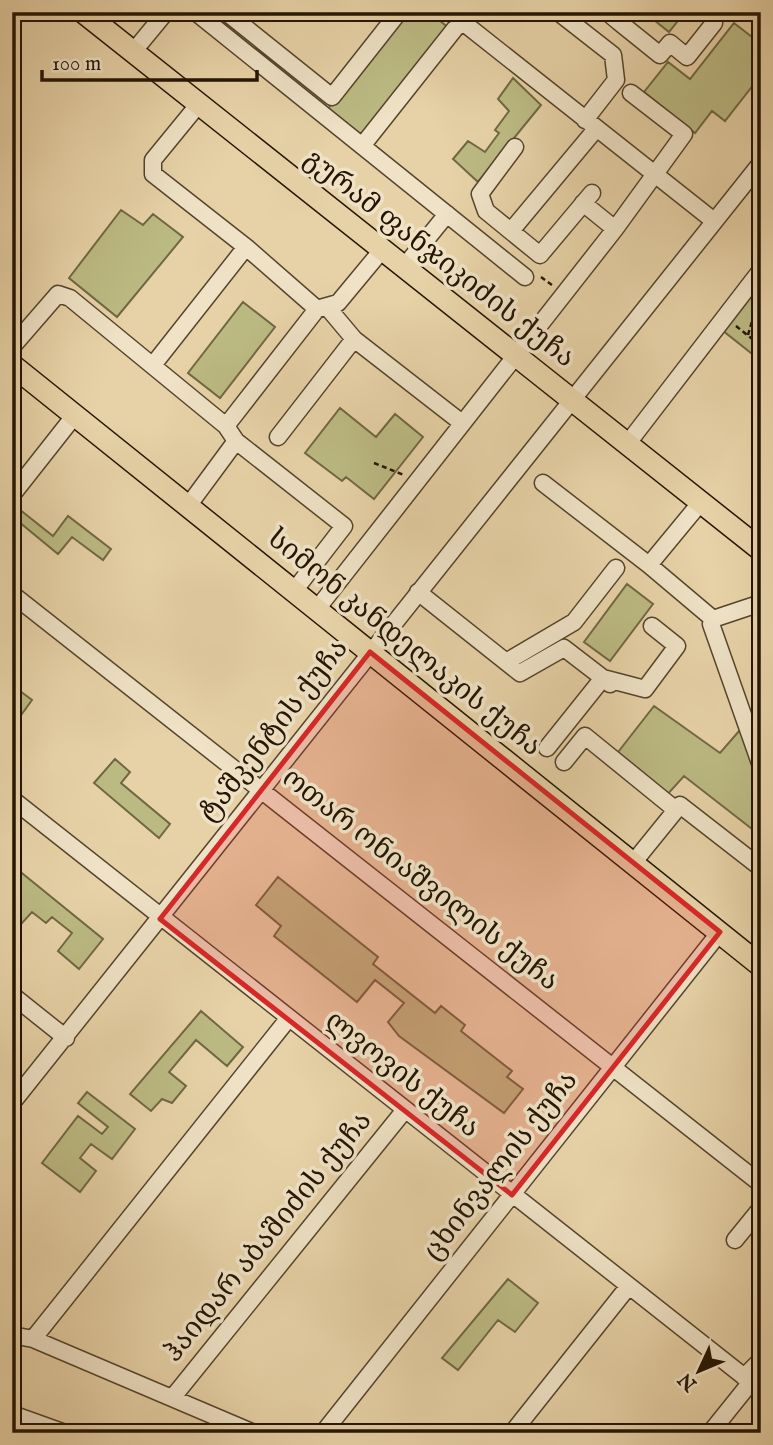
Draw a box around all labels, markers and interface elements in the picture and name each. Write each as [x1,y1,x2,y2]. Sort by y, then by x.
scale bar [42,38,257,82]
text: 100 m [52,51,101,78]
street label: გურამ ფანჯიკიძის ქუჩა [296,142,582,376]
street label: სიმონ კანდელაკის ქუჩა [260,521,548,765]
street label: ტაშკენტის ქუჩა [192,632,356,830]
street label: ოთარ ონიაშვილის ქუჩა [274,761,566,999]
street label: ლვოვის ქუჩა [318,1004,486,1146]
street label: ცხინვალის ქუჩა [416,1064,586,1268]
street label: ჰაიდარ აბაშიძის ქუჩა [156,1105,380,1369]
north arrow [664,1336,734,1406]
text: N [673,1367,703,1396]

